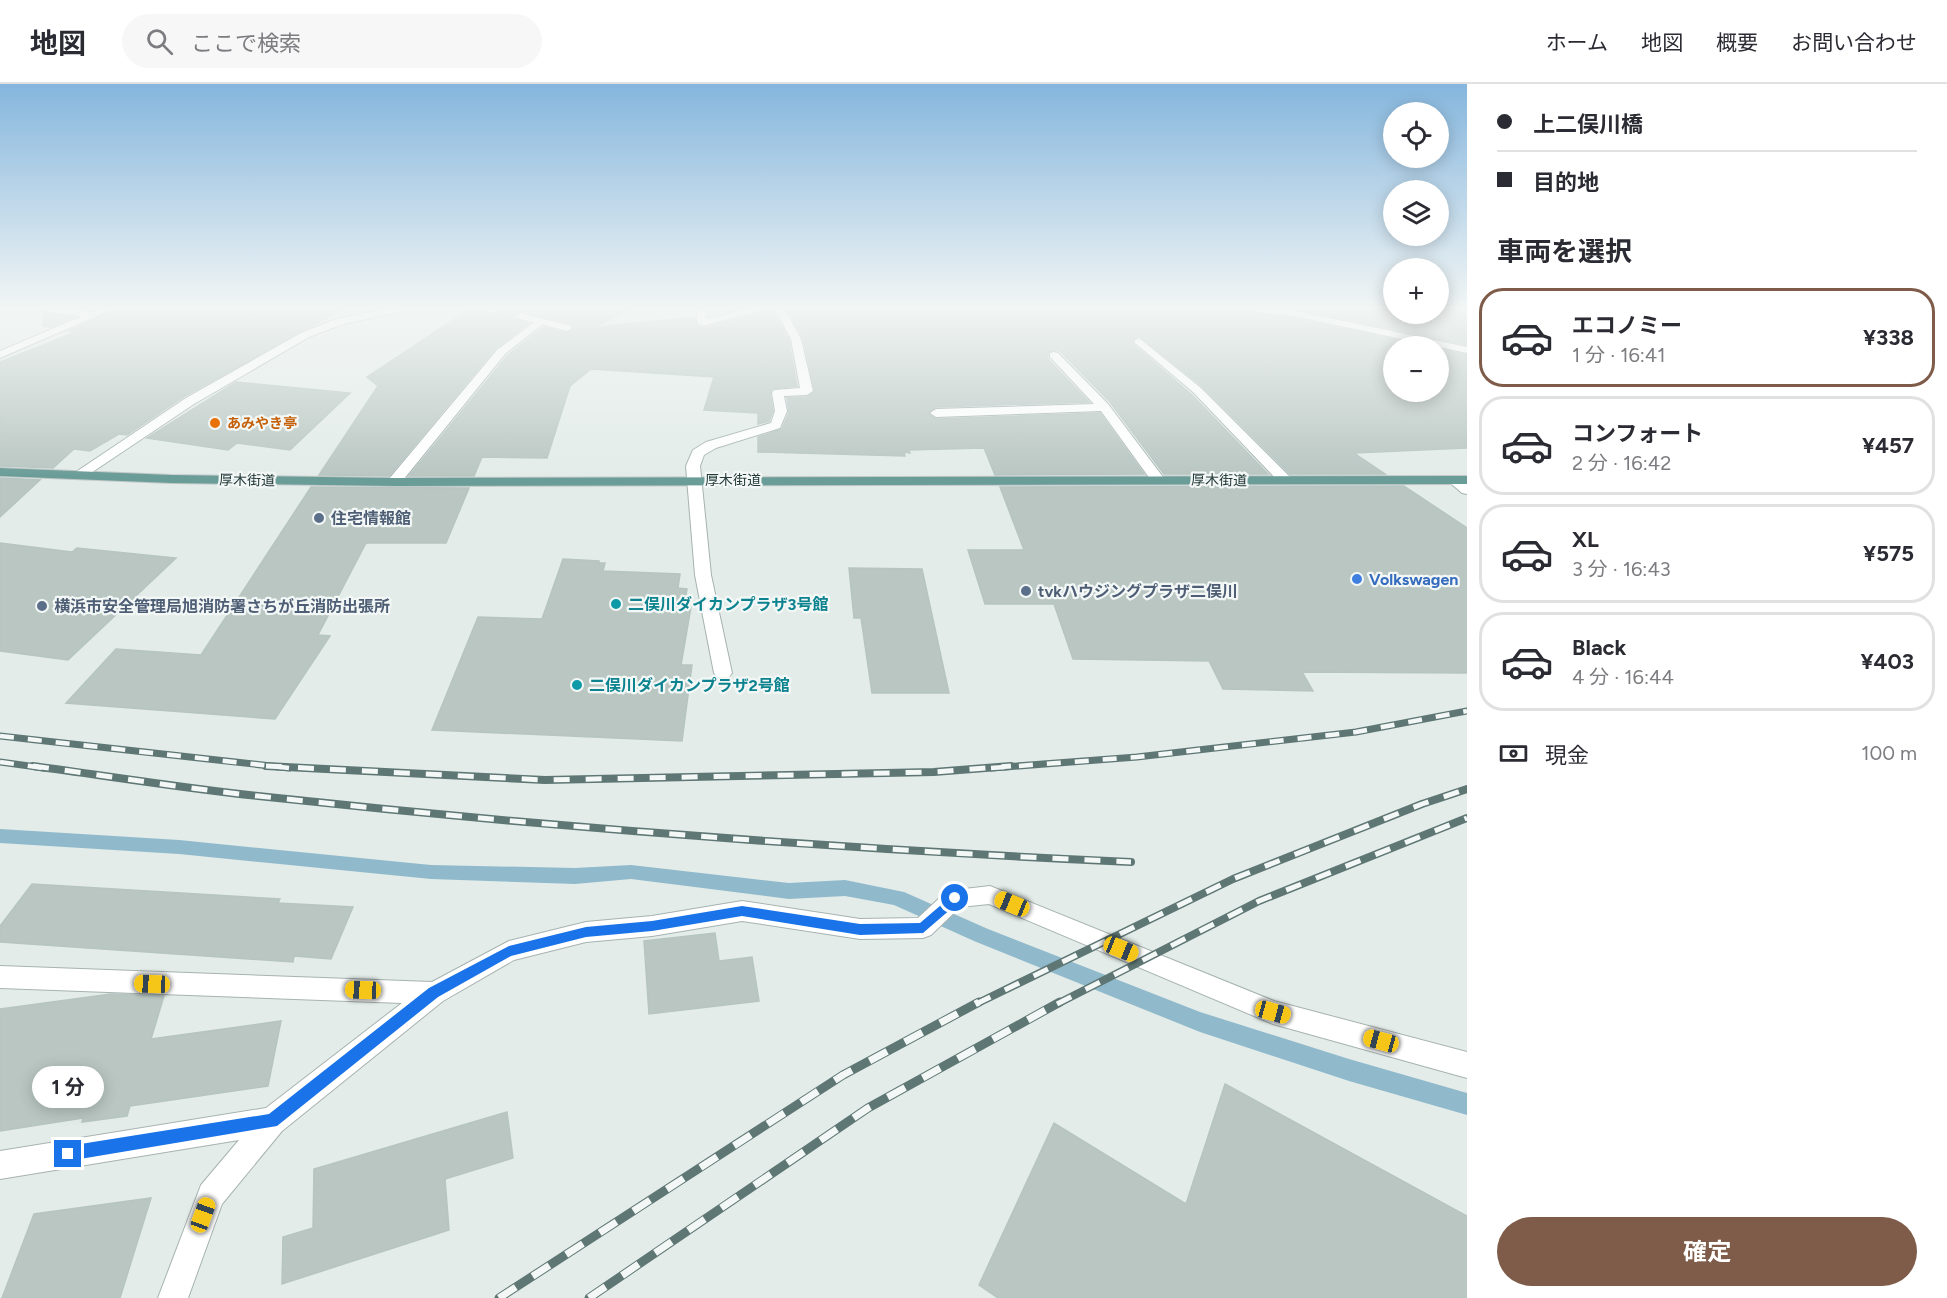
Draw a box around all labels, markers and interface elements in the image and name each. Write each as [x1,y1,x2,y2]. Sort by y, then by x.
search box [122,14,542,68]
icon: search [143,25,176,58]
text: 地図 [30,26,86,60]
text: ここで検索 [191,30,301,57]
text: ホーム [1546,30,1608,55]
text: 地図 [1641,30,1683,55]
text: 概要 [1716,30,1758,55]
text: お問い合わせ [1791,30,1917,55]
map controls [1383,102,1449,402]
button: locate [1383,102,1449,168]
text: 上二俣川橋 [1533,111,1643,138]
text: 目的地 [1533,169,1599,196]
button: layers [1383,180,1449,246]
text: 車両を選択 [1497,235,1632,268]
button: + [1383,258,1449,324]
icon: car [1500,311,1554,365]
text: エコノミー [1572,312,1682,339]
text: ¥338 [1863,324,1914,351]
button: − [1383,336,1449,402]
text: 1 分 · 16:41 [1572,343,1665,367]
place label: あみやき亭 [227,415,297,432]
marker: あみやき亭 [208,416,222,430]
icon: car [1500,419,1554,473]
text: コンフォート [1572,420,1703,447]
text: ¥457 [1862,432,1914,459]
text: 2 分 · 16:42 [1572,451,1671,475]
street label: 厚木街道 [219,472,275,489]
street label: 厚木街道 [705,472,761,489]
street label: 厚木街道 [1191,472,1247,489]
place label: 住宅情報館 [330,509,411,528]
marker: 住宅情報館 [312,511,326,525]
text: XL [1572,526,1599,553]
icon: car [1500,527,1554,581]
text: ¥575 [1863,540,1914,567]
text: 3 分 · 16:43 [1572,557,1671,581]
place label: Volkswagen [1369,570,1458,589]
marker: Volkswagen [1350,572,1364,586]
place label: tvkハウジングプラザ二俣川 [1038,582,1238,601]
marker: tvkハウジングプラザ二俣川 [1019,584,1033,598]
place label: 二俣川ダイカンプラザ3号館 [628,595,828,614]
place label: 横浜市安全管理局旭消防署さちが丘消防出張所 [54,597,390,616]
marker: 二俣川ダイカンプラザ3号館 [609,597,623,611]
marker: 横浜市安全管理局旭消防署さちが丘消防出張所 [35,599,49,613]
text: Black [1572,634,1626,661]
icon: car [1500,635,1554,689]
text: ¥403 [1860,648,1914,675]
text: 4 分 · 16:44 [1572,665,1674,689]
place label: 二俣川ダイカンプラザ2号館 [589,676,790,695]
marker: 二俣川ダイカンプラザ2号館 [570,678,584,692]
icon: cash [1497,737,1530,770]
text: 100 m [1861,741,1917,765]
text: 現金 [1545,742,1589,769]
route start [941,884,968,911]
car [992,889,1032,919]
car [1101,934,1141,964]
car [134,974,170,994]
car [345,980,381,1000]
car [1253,999,1293,1025]
car [1361,1028,1401,1054]
callout: 1 分 [32,1067,104,1109]
text: 1 分 [51,1075,85,1099]
route end [54,1140,81,1167]
car [188,1195,218,1235]
button: 確定 [1497,1217,1917,1286]

